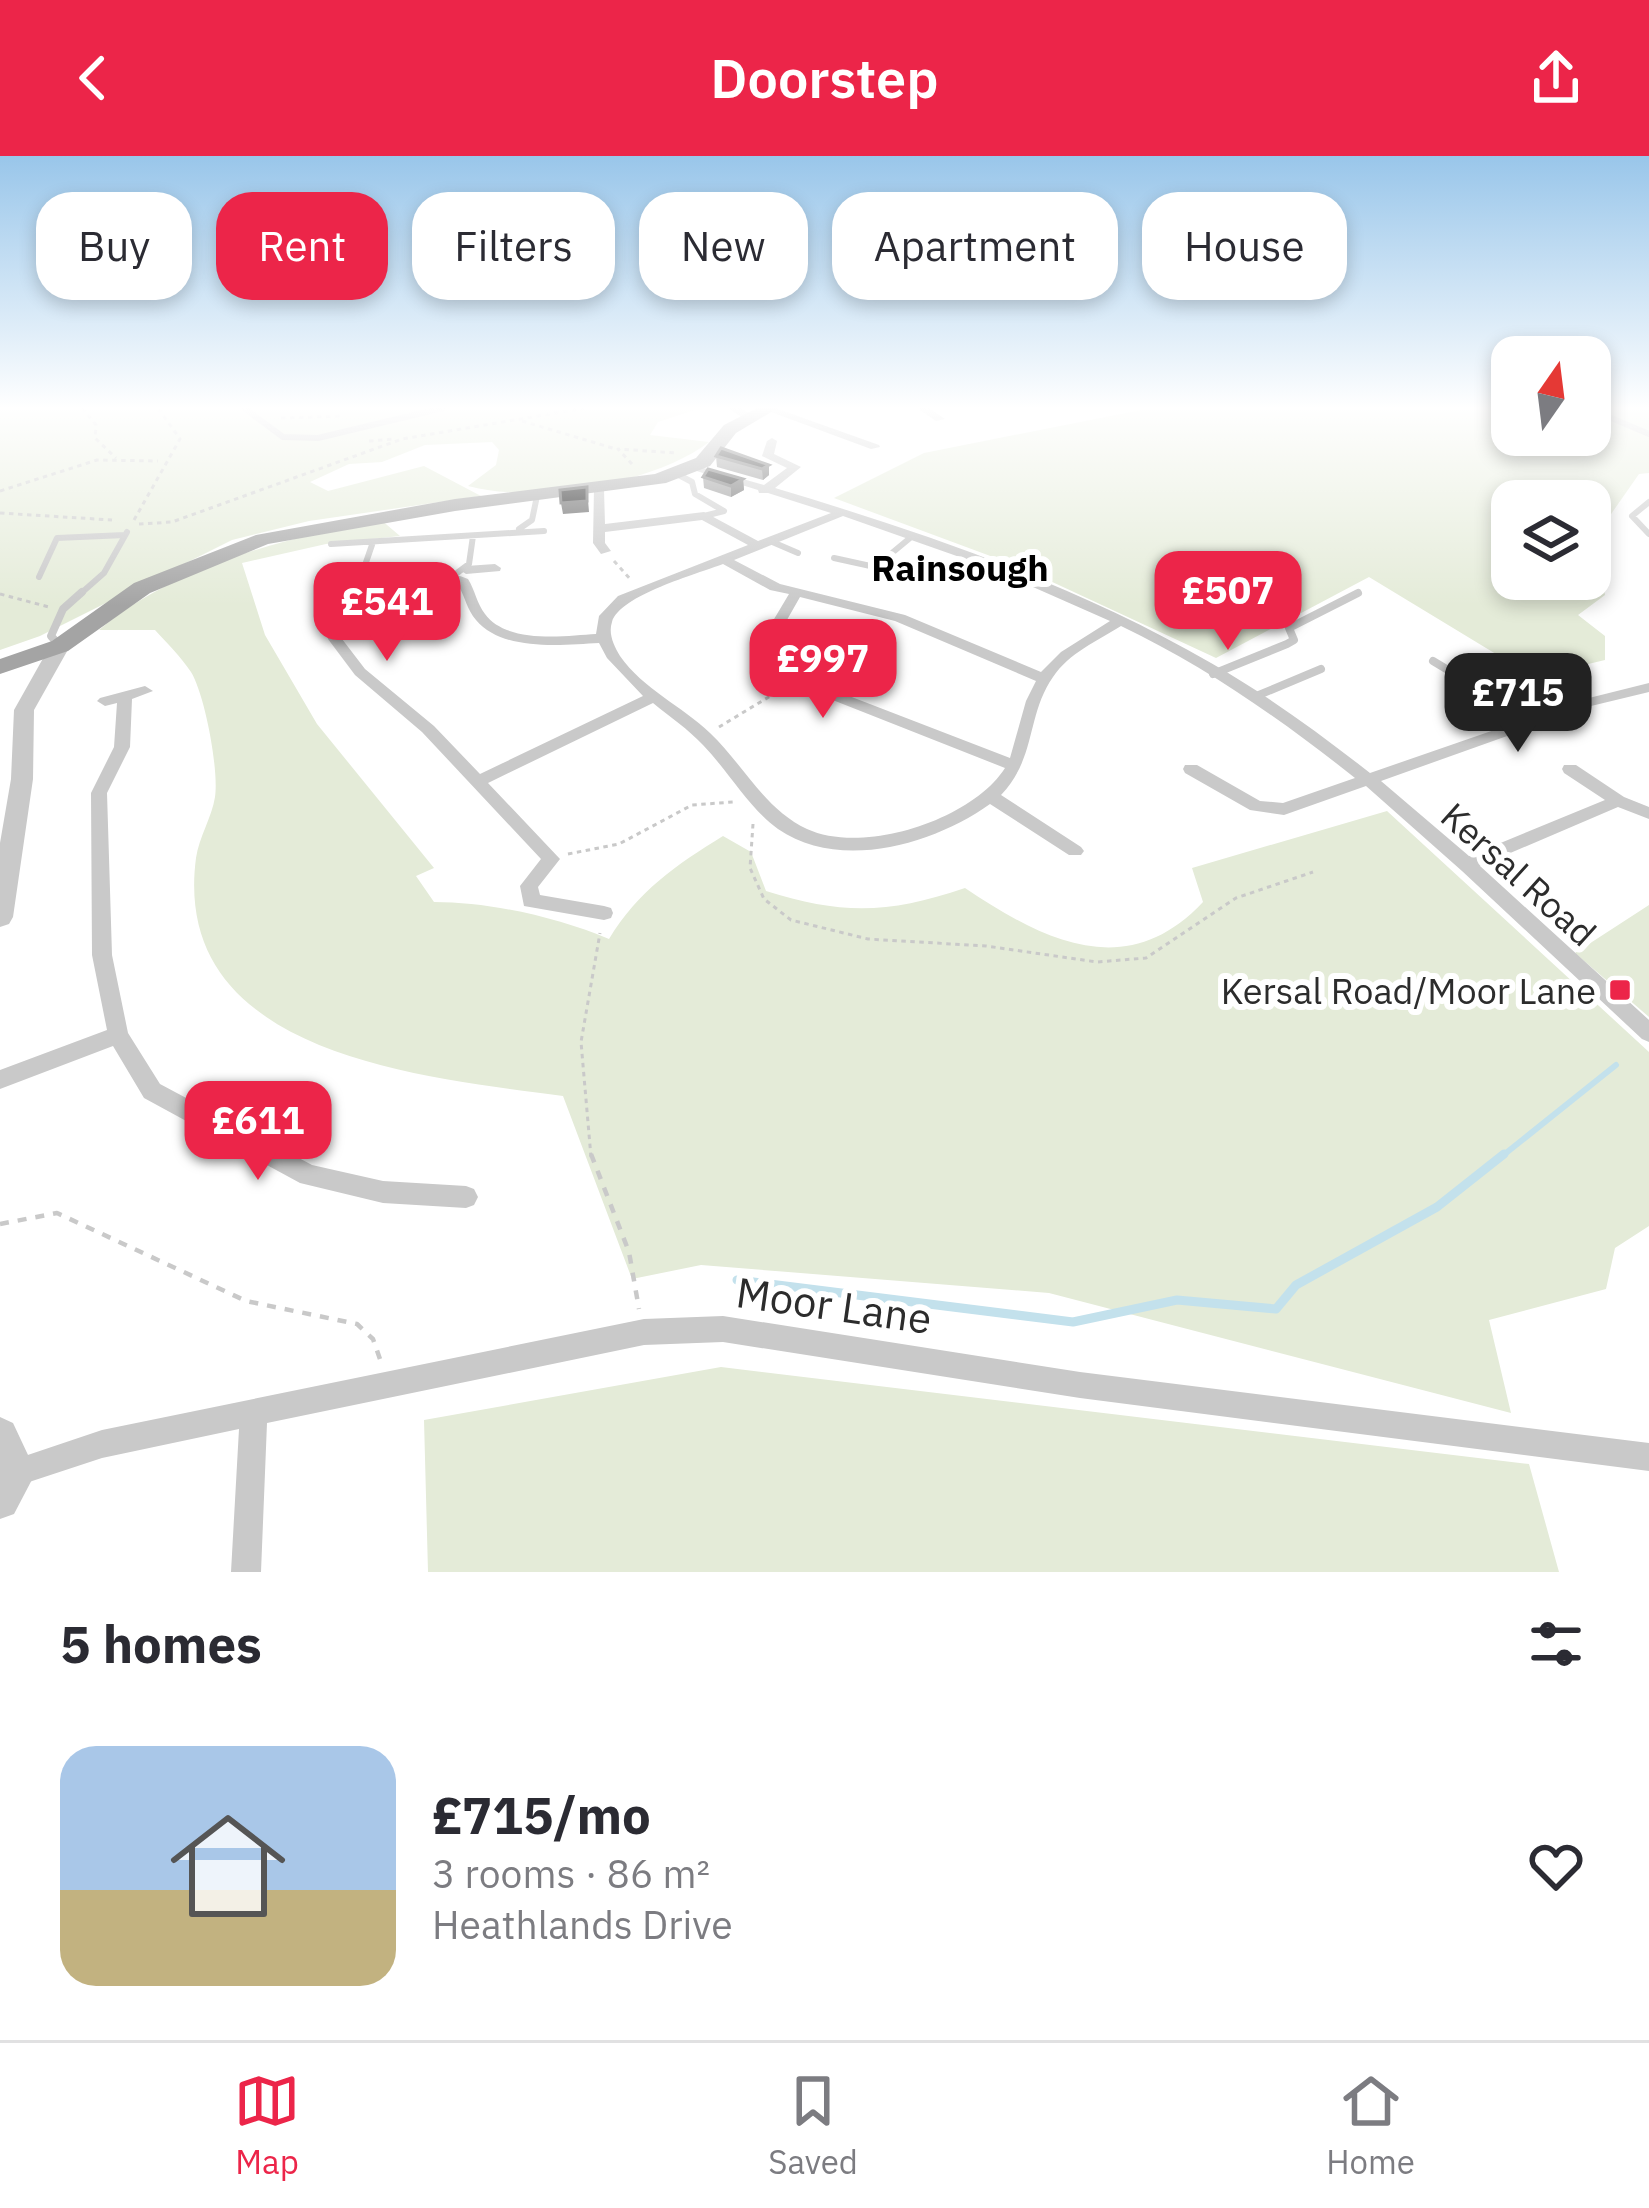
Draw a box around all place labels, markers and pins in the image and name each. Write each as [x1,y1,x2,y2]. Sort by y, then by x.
pin: £507 [1157,551,1299,653]
pin: £541 [316,562,458,664]
pin: £997 [752,619,894,721]
pin: £715 [1447,653,1589,755]
place label: Kersal Road/Moor Lane [1221,967,1596,1014]
marker: Kersal Road/Moor Lane [1607,977,1633,1003]
pin: £611 [187,1081,329,1183]

